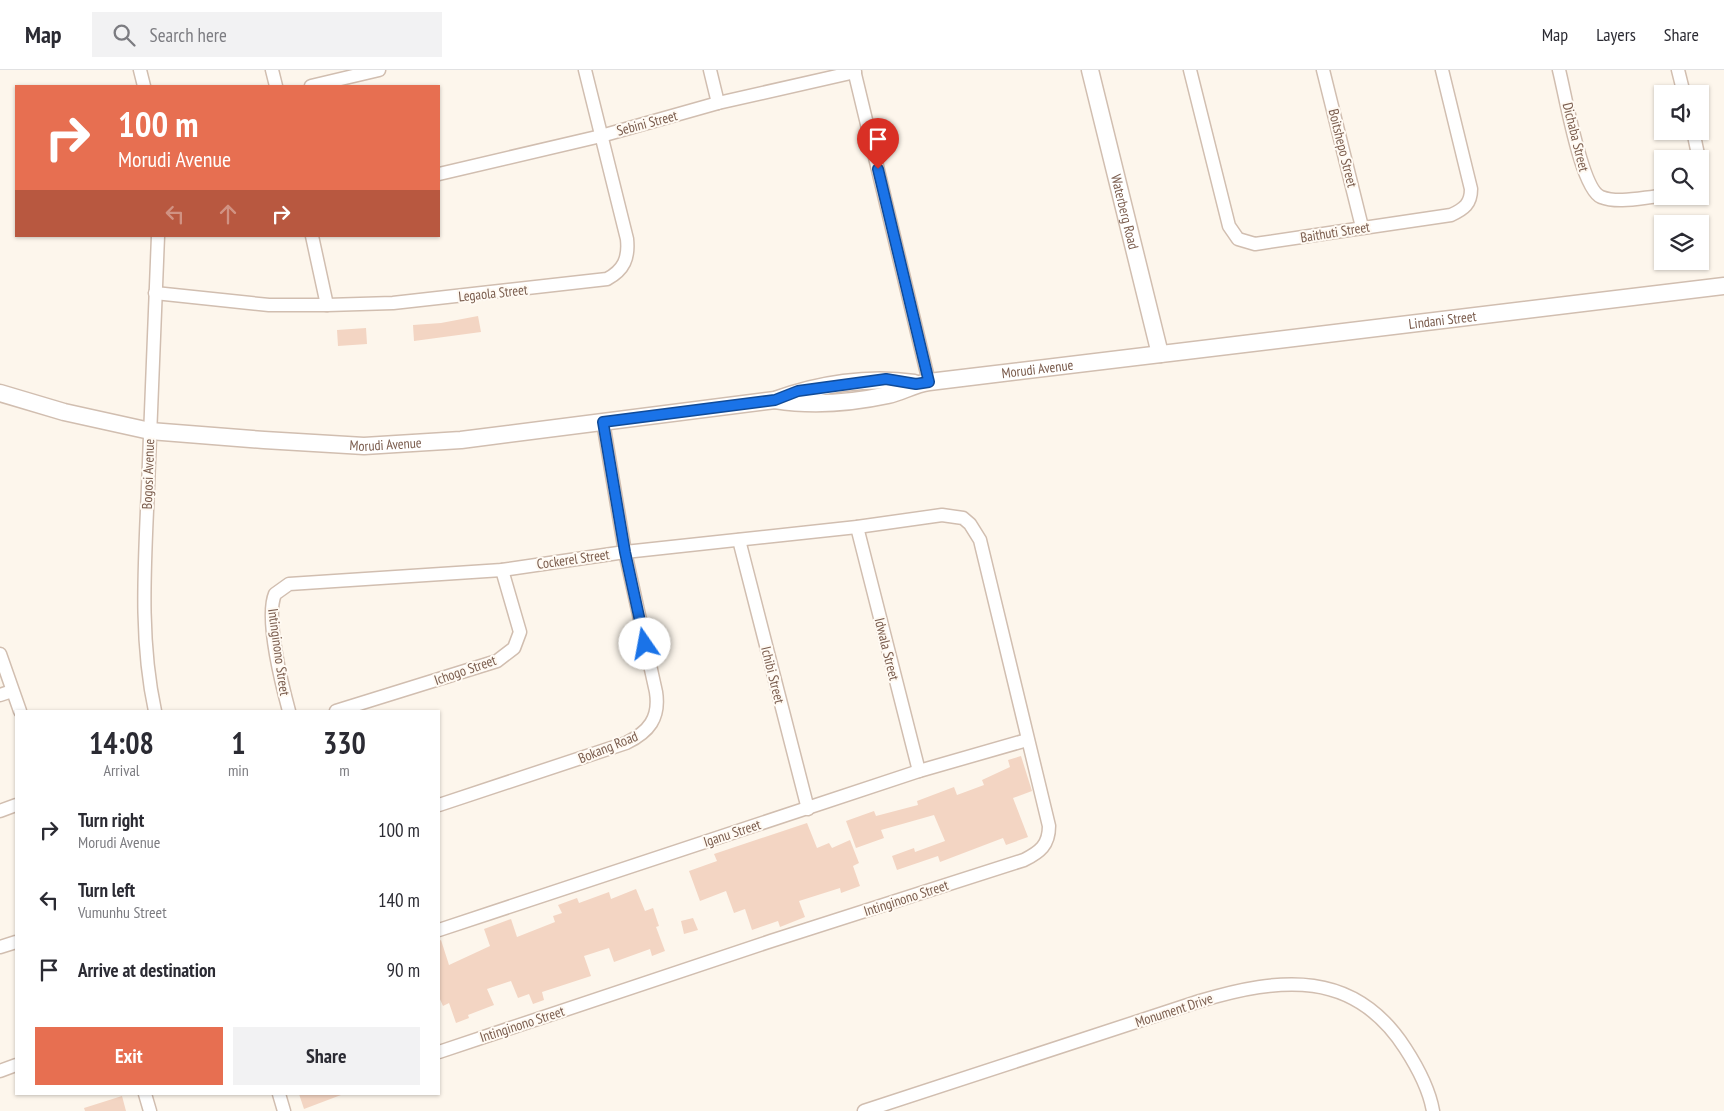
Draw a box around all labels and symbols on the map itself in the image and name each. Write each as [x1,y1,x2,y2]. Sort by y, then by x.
street label: Dichaba Street [1559,100,1593,174]
street label: Sebini Street [615,106,679,140]
street label: Boitshepo Street [1325,107,1361,189]
pin [857,118,899,169]
street label: Waterberg Road [1107,172,1143,251]
street label: Baithuti Street [1299,218,1371,246]
street label: Legaola Street [458,280,529,306]
street label: Lindani Street [1408,307,1477,333]
street label: Morudi Avenue [1001,356,1074,382]
street label: Morudi Avenue [349,433,422,455]
street label: Bogosi Avenue [138,438,158,510]
street label: Cockerel Street [536,545,611,573]
street label: Intinginono Street [264,607,294,697]
street label: Idwala Street [871,616,904,682]
position arrow [618,617,670,669]
street label: Ichibi Street [757,644,789,706]
street label: Ichogo Street [432,651,499,689]
street label: Bokang Road [576,727,640,767]
street label: Iganu Street [701,815,763,851]
street label: Intinginono Street [861,876,951,920]
street label: Monument Drive [1133,989,1215,1031]
street label: Intinginono Street [477,1002,567,1046]

